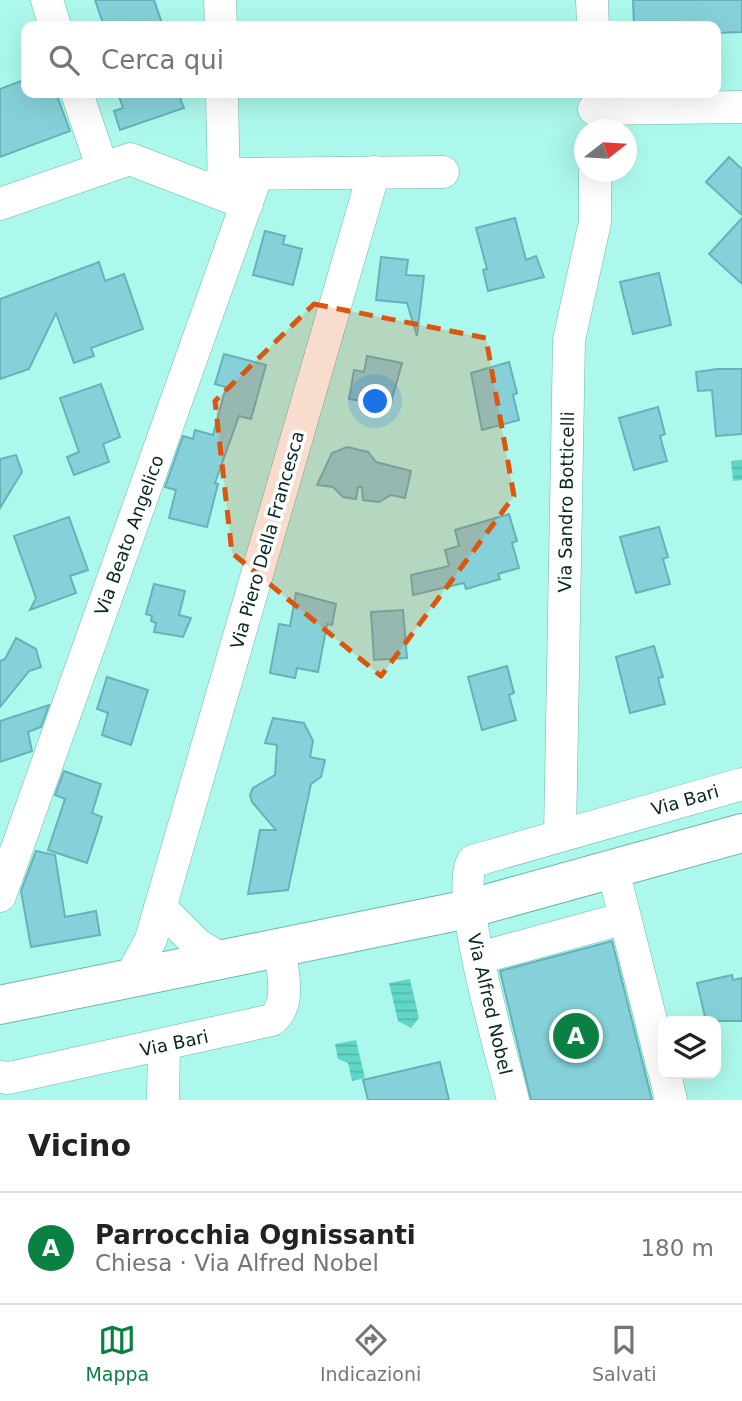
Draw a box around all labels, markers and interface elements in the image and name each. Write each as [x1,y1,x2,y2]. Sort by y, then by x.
search box [21,21,721,98]
icon: search [45,41,83,79]
text: Cerca qui [101,45,224,75]
north arrow [574,119,637,182]
your location [358,384,392,418]
street label: Via Sandro Botticelli [554,411,578,593]
street label: Via Piero Della Francesca [226,429,308,651]
street label: Via Beato Angelico [90,452,168,618]
street label: Via Bari [649,780,721,820]
street label: Via Alfred Nobel [464,931,516,1077]
pin: A [553,1010,599,1062]
map controls [658,1016,721,1079]
button: layers [658,1016,721,1079]
street label: Via Bari [138,1026,210,1060]
text: Vicino [28,1128,131,1163]
text: Parrocchia Ognissanti [95,1220,416,1250]
text: A [42,1235,60,1261]
text: 180 m [640,1235,714,1261]
text: Chiesa · Via Alfred Nobel [95,1250,379,1276]
tab: Mappa [85,1321,149,1385]
tab: Indicazioni [320,1321,421,1385]
tab: Salvati [592,1321,657,1385]

